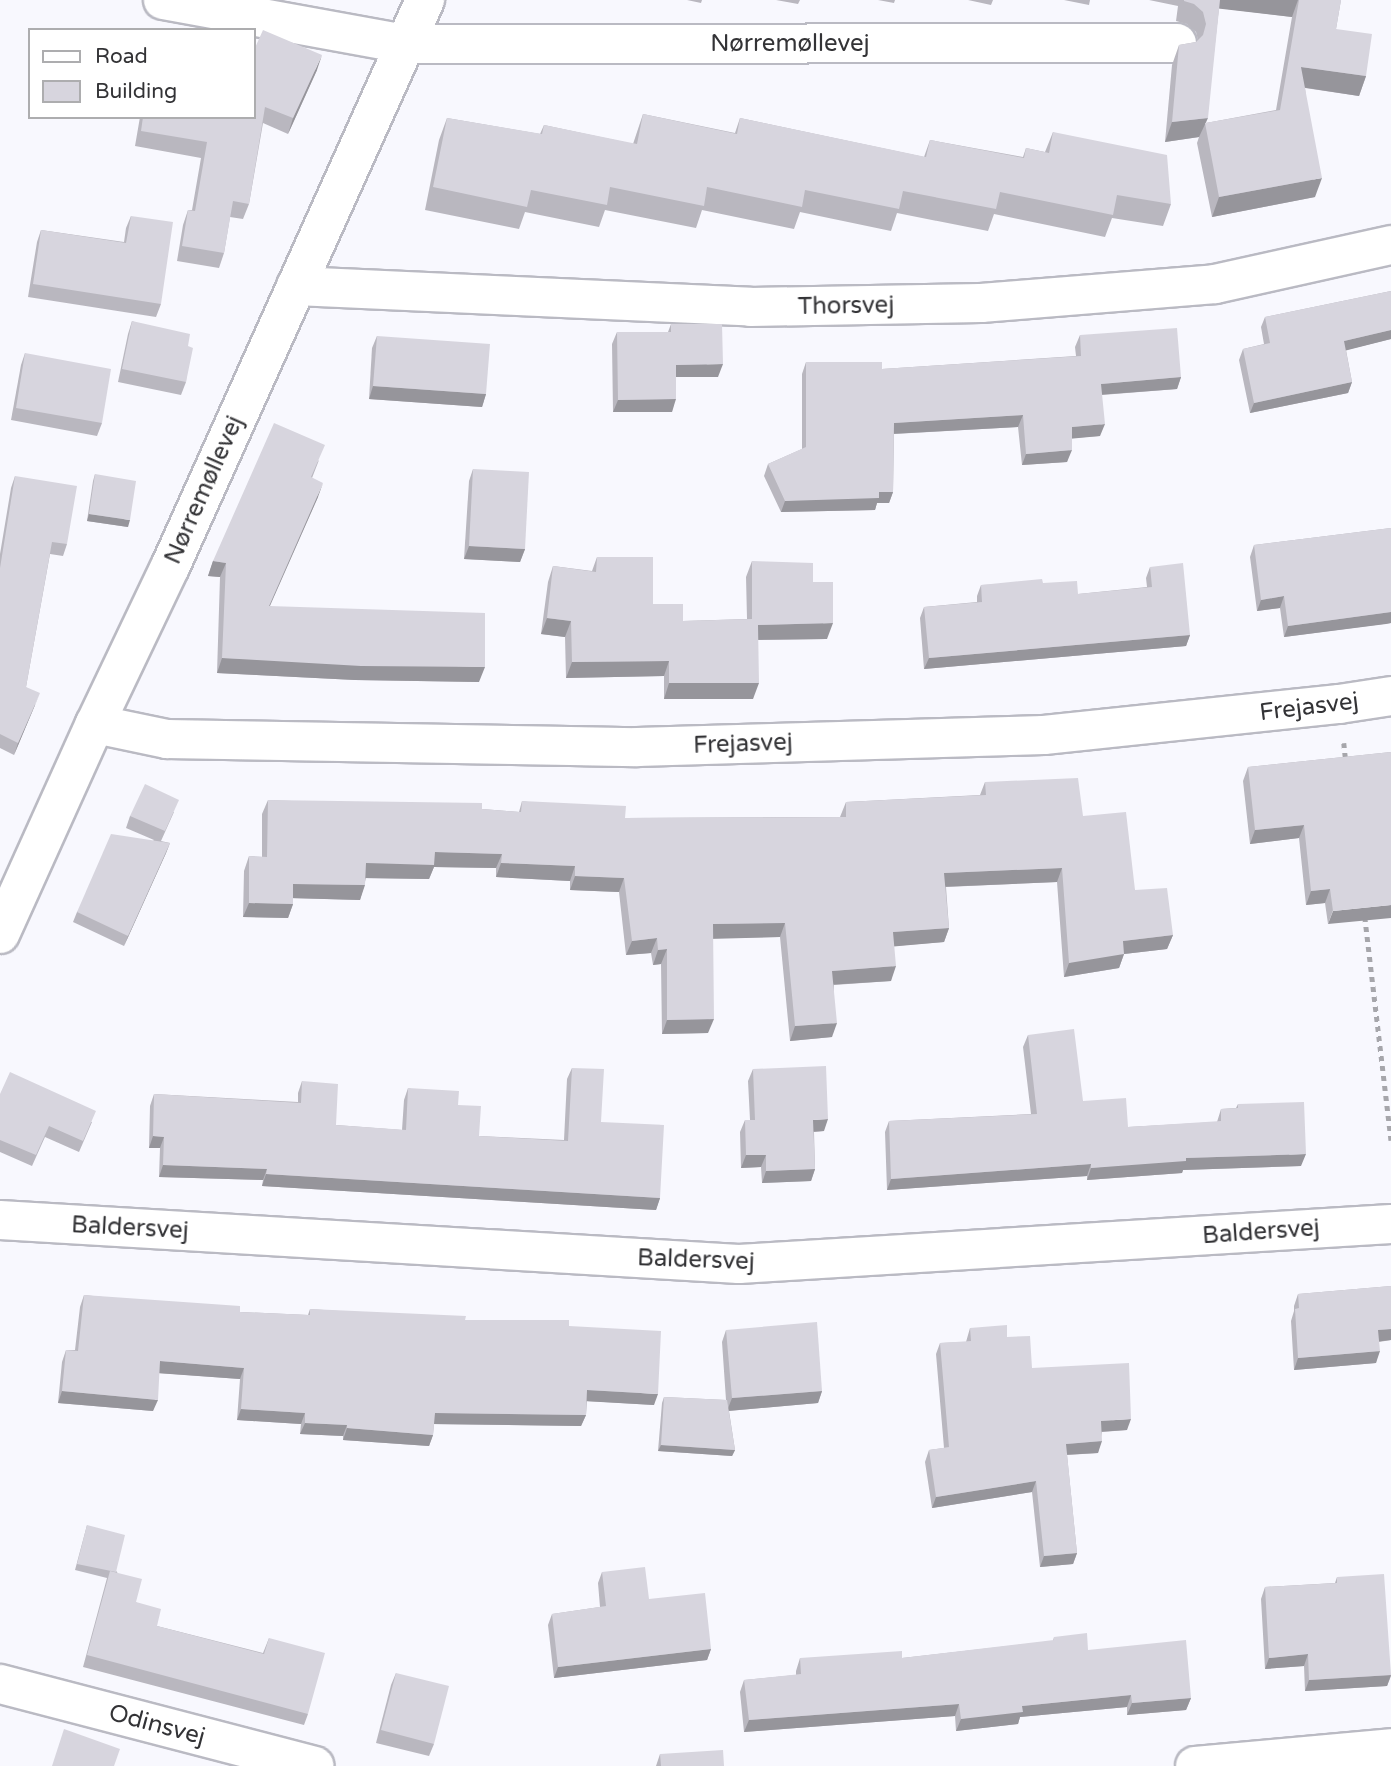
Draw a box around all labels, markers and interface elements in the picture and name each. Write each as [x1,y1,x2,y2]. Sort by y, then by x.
legend [28,28,256,119]
street label: Nørremøllevej [710,30,870,58]
text: Road [95,44,148,69]
text: Building [95,79,177,104]
street label: Thorsvej [797,291,895,321]
street label: Nørremøllevej [158,411,250,569]
street label: Frejasvej [1258,687,1360,727]
street label: Frejasvej [693,728,793,760]
street label: Baldersvej [70,1211,190,1245]
street label: Baldersvej [1201,1214,1321,1250]
street label: Baldersvej [637,1244,755,1276]
street label: Odinsvej [106,1698,208,1752]

